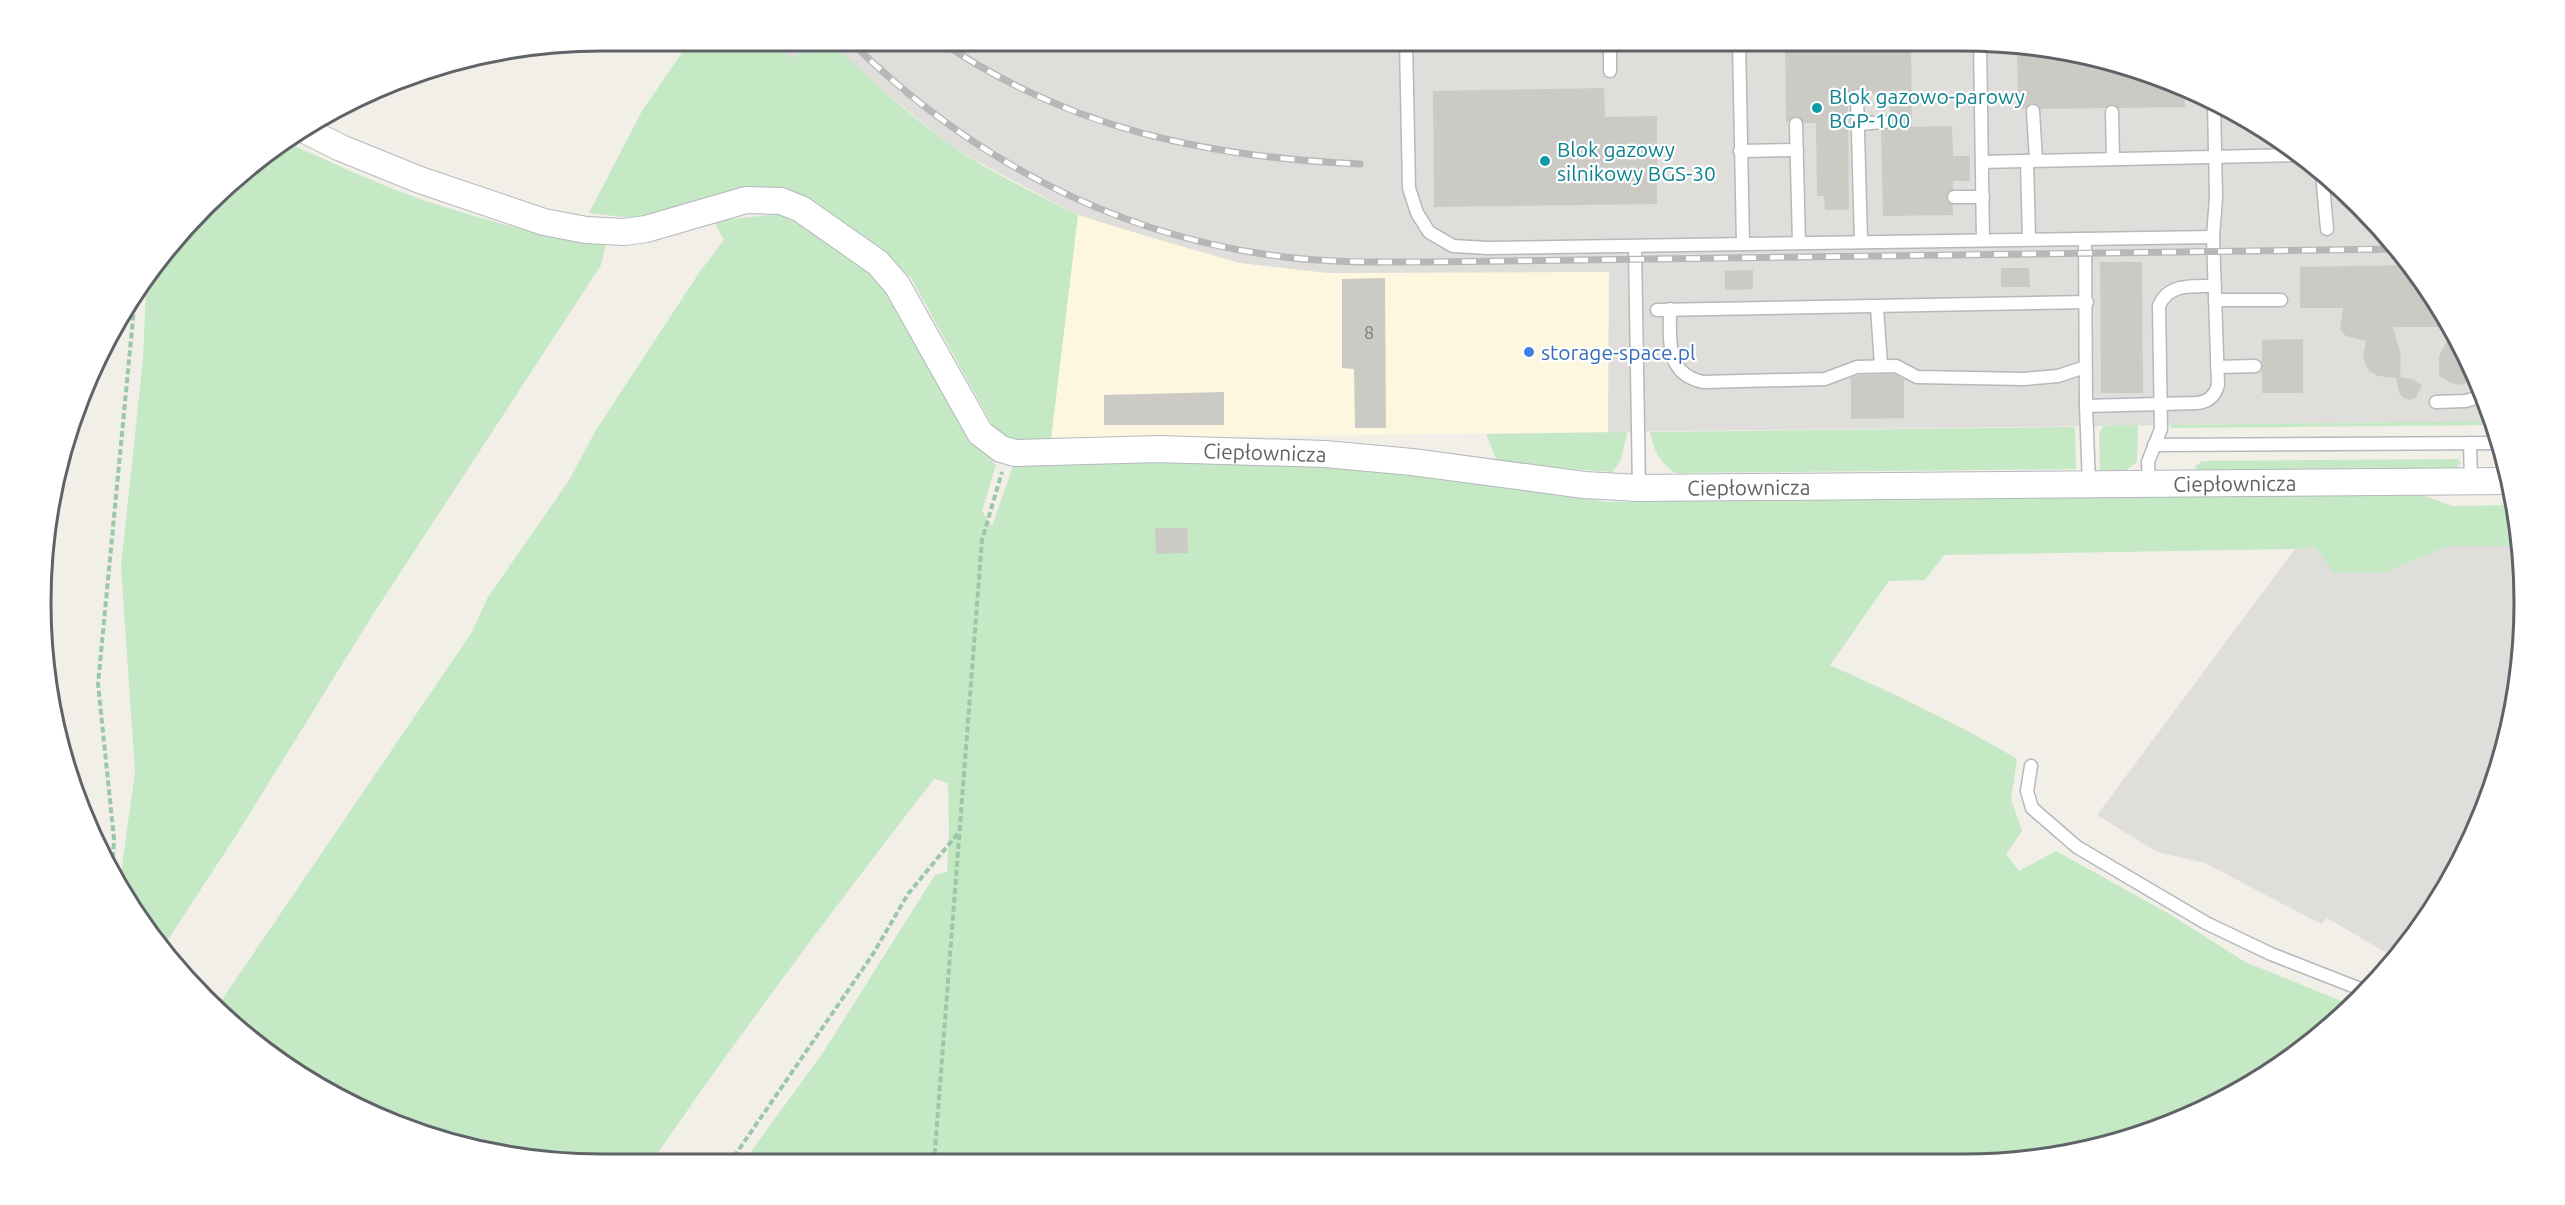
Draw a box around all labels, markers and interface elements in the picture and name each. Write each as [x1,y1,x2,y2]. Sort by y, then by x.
place label: Blok gazowo-parowy BGP-100 [1829,84,2025,132]
marker: Blok gazowo-parowy BGP-100 [1810,101,1824,115]
place label: Blok gazowy silnikowy BGS-30 [1557,137,1716,185]
marker: Blok gazowy silnikowy BGS-30 [1538,154,1552,168]
house number: 8 [1364,322,1374,342]
place label: storage-space.pl [1541,340,1696,364]
marker: storage-space.pl [1522,345,1536,359]
street label: Ciepłownicza [1203,438,1327,466]
street label: Ciepłownicza [2173,471,2297,496]
street label: Ciepłownicza [1687,475,1811,500]

